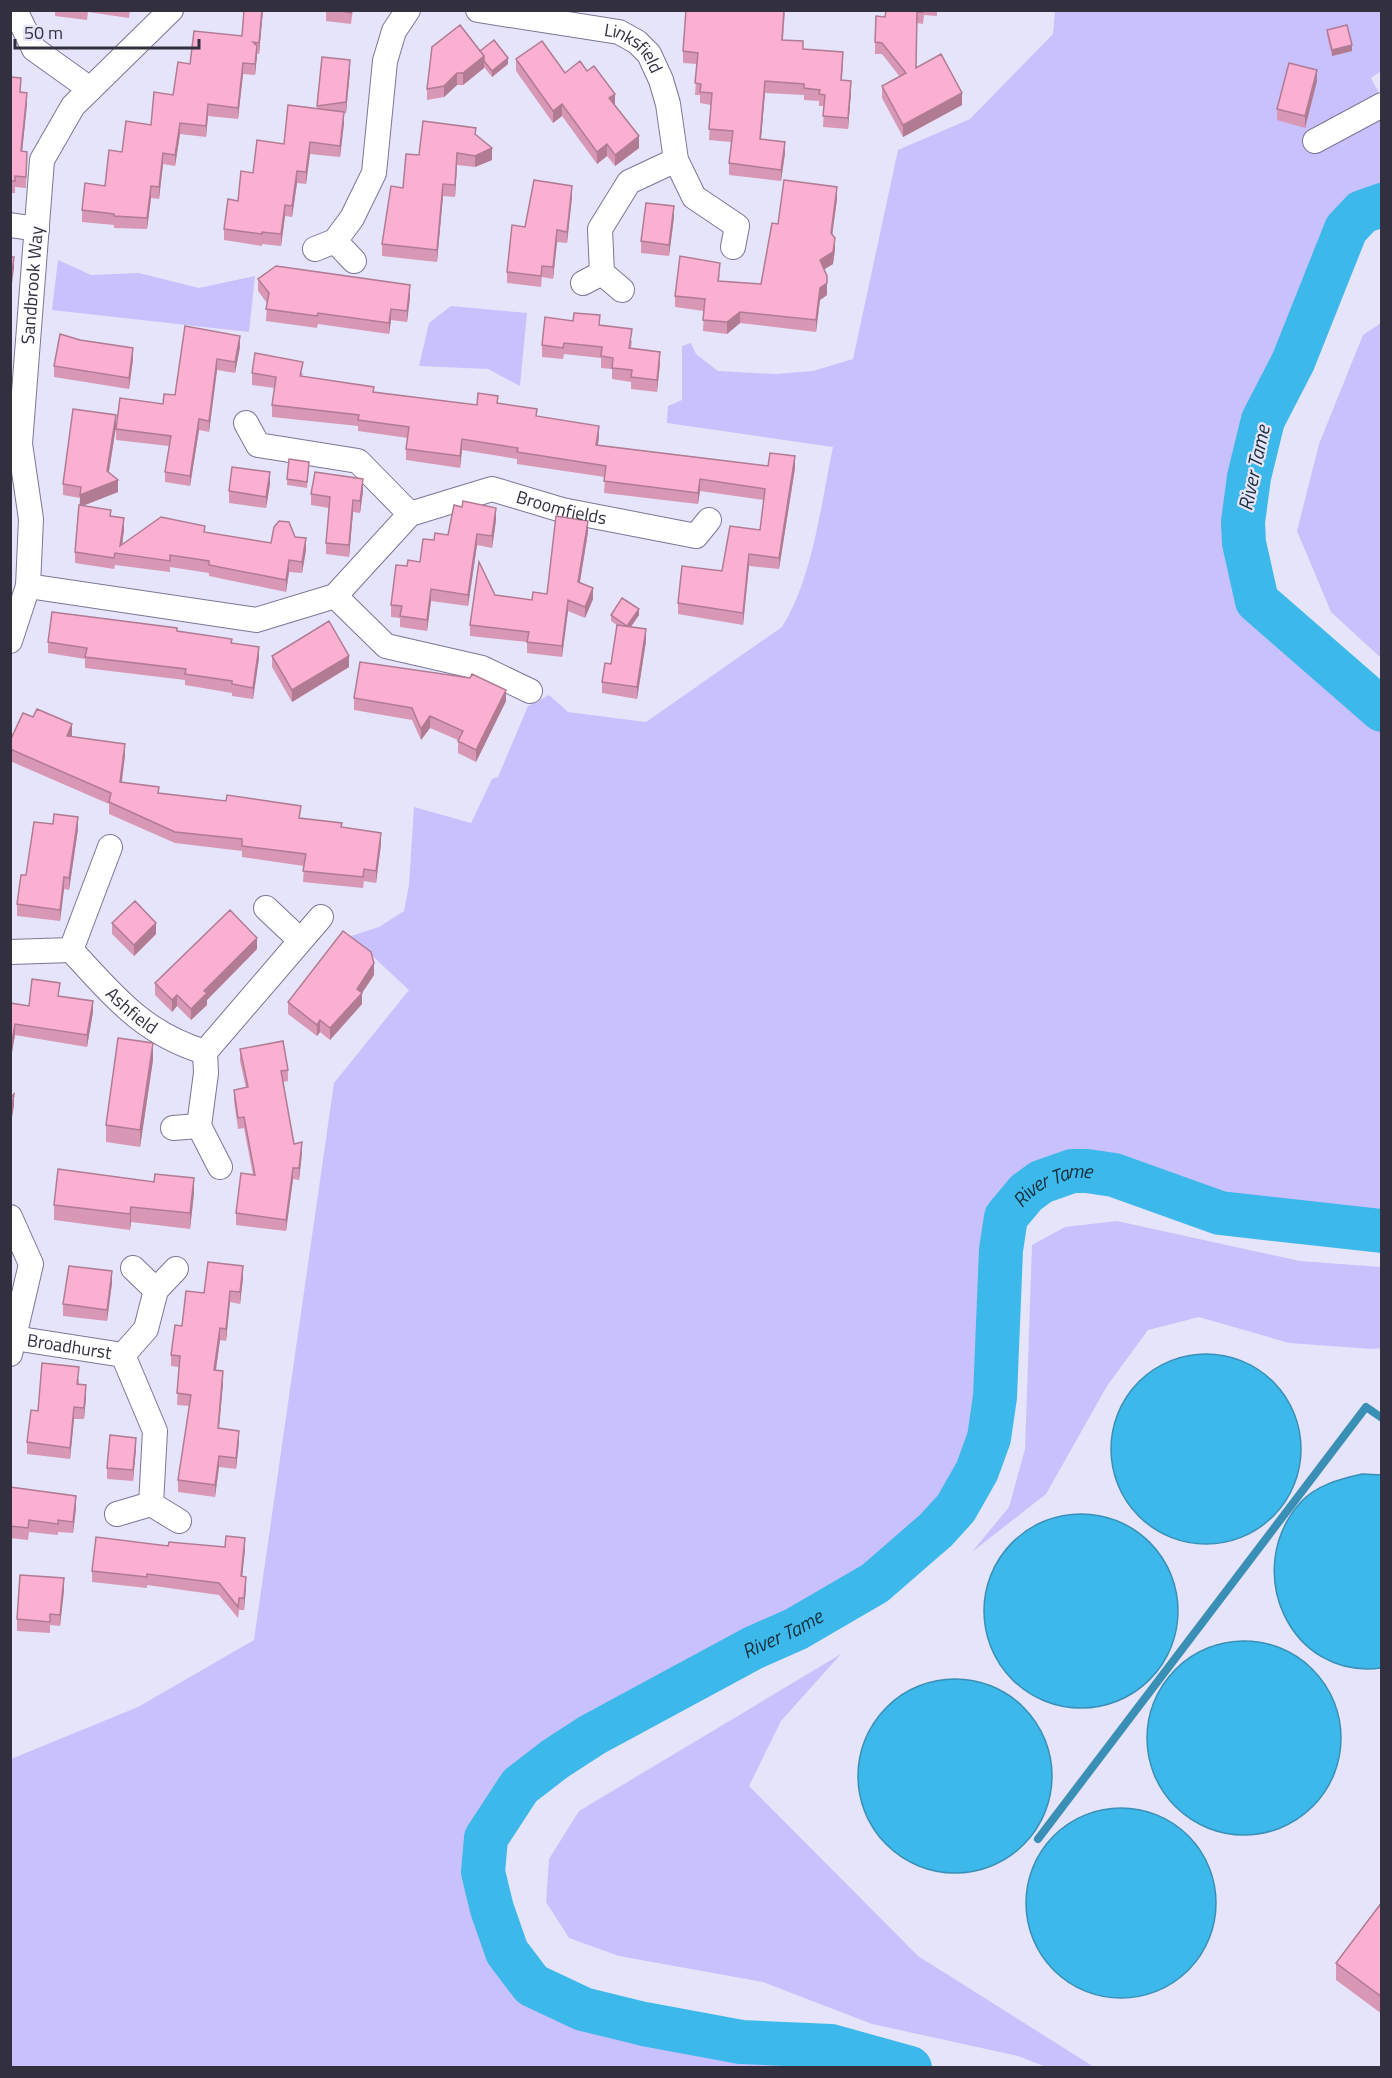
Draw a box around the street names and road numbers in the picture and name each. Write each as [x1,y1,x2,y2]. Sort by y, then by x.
street label: Linksfield [602,16,670,77]
street label: Sandbrook Way [14,225,50,345]
street label: Broomfields [513,483,609,531]
street label: Ashfield [99,981,163,1041]
street label: Broadhurst [25,1326,114,1366]

